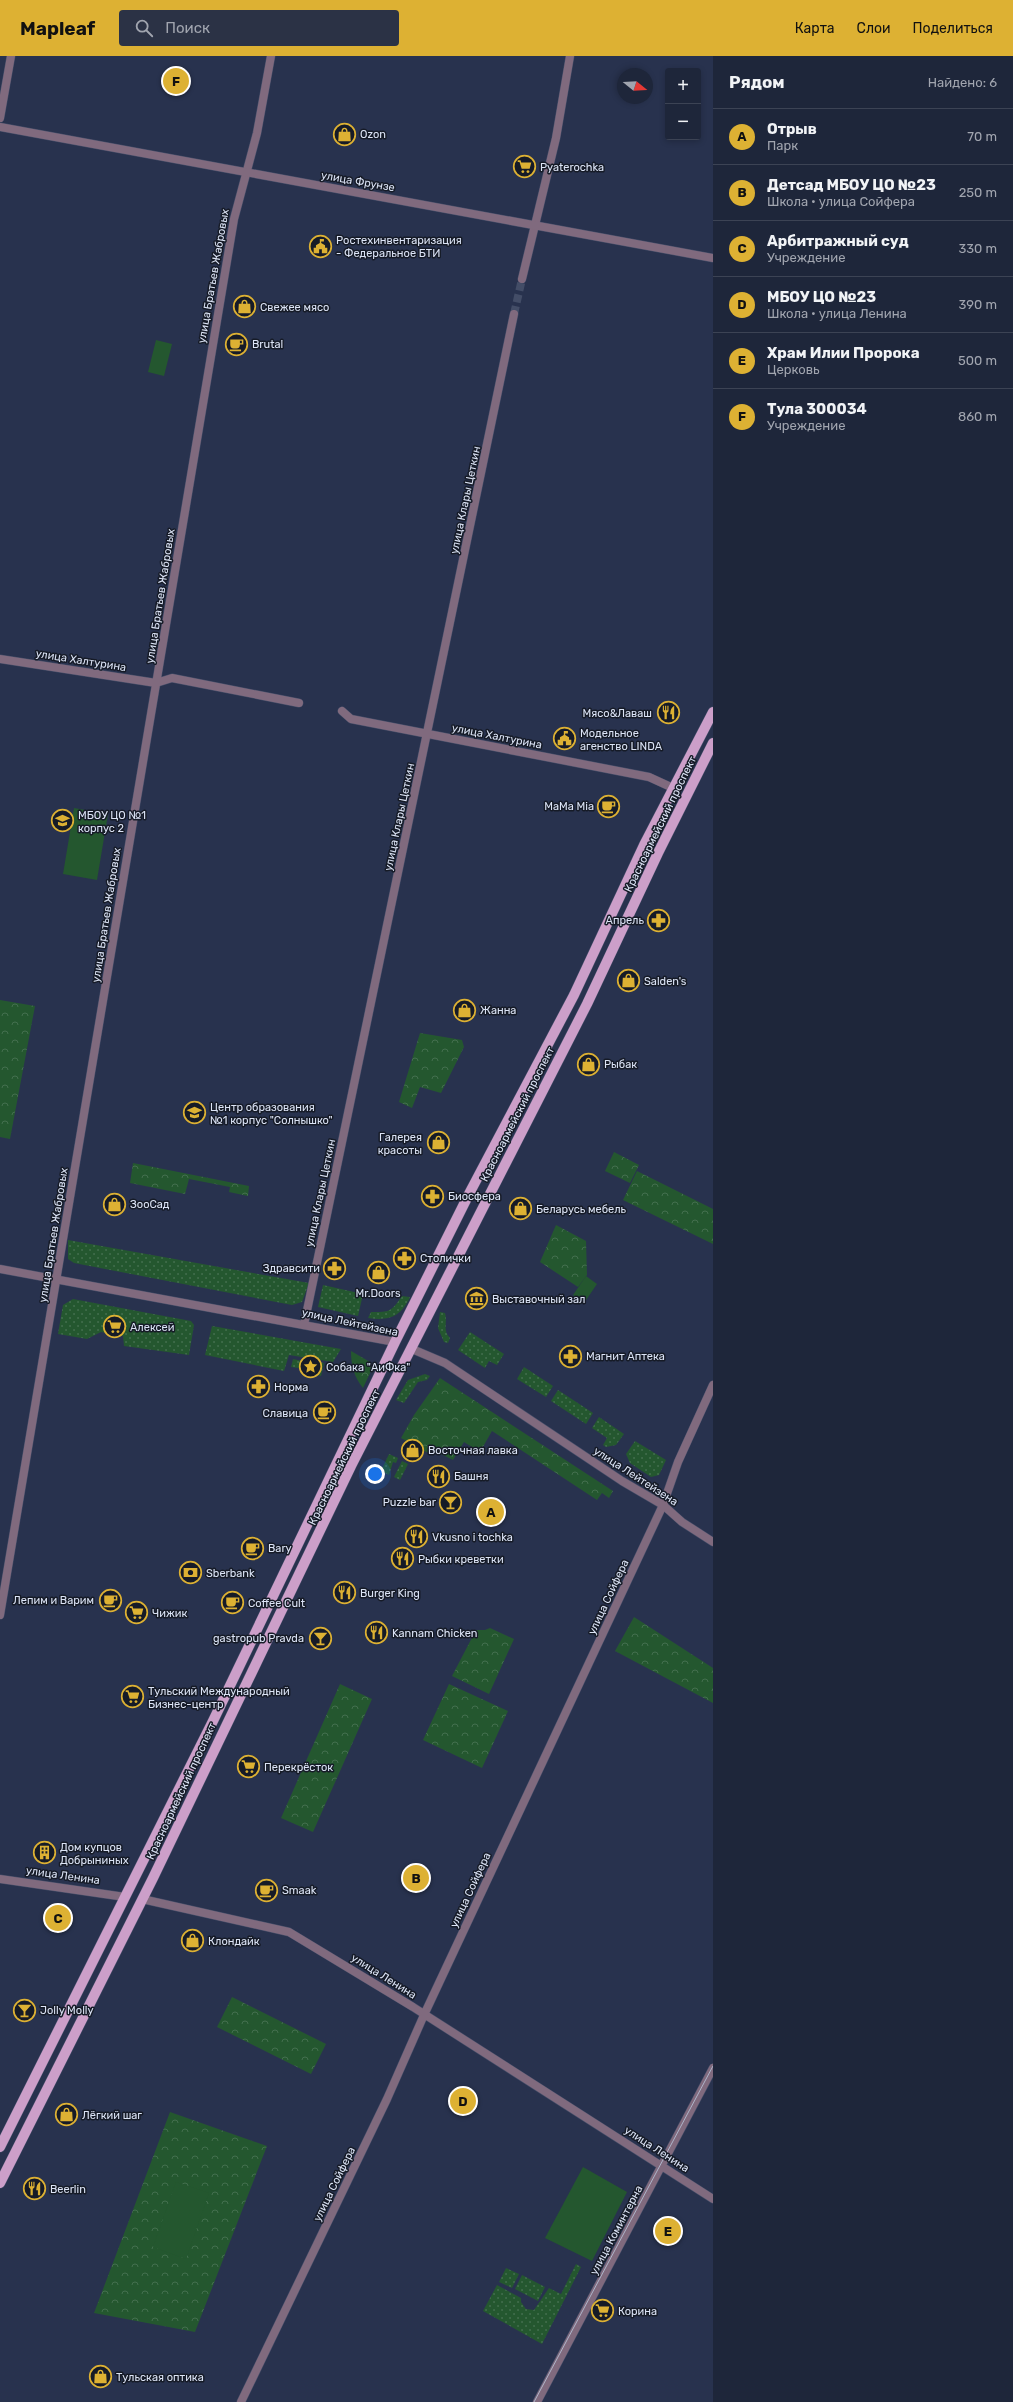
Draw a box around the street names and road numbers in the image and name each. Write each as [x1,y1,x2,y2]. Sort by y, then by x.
street label: улица Фрунзе [320,169,396,194]
street label: улица Братьев Жабровых [195,208,232,344]
street label: улица Клары Цеткин [448,445,483,555]
street label: улица Братьев Жабровых [143,528,178,664]
street label: улица Халтурина [35,647,127,674]
street label: улица Халтурина [451,721,543,752]
street label: Красноармейский проспект [622,754,699,894]
street label: улица Клары Цеткин [382,762,417,872]
street label: улица Братьев Жабровых [89,847,124,983]
street label: Красноармейский проспект [478,1044,557,1184]
street label: улица Клары Цеткин [303,1138,338,1248]
street label: улица Братьев Жабровых [36,1167,71,1303]
street label: улица Лейтейзена [301,1306,399,1339]
street label: Красноармейский проспект [306,1387,383,1527]
street label: улица Лейтейзена [591,1444,680,1509]
street label: улица Сойфера [585,1558,632,1637]
street label: Красноармейский проспект [144,1720,219,1862]
street label: улица Сойфера [447,1851,494,1930]
street label: улица Ленина [25,1864,101,1887]
street label: улица Ленина [349,1951,419,2002]
street label: улица Ленина [622,2124,691,2175]
street label: улица Сойфера [311,2145,358,2224]
street label: улица Коминтерна [587,2183,646,2277]

